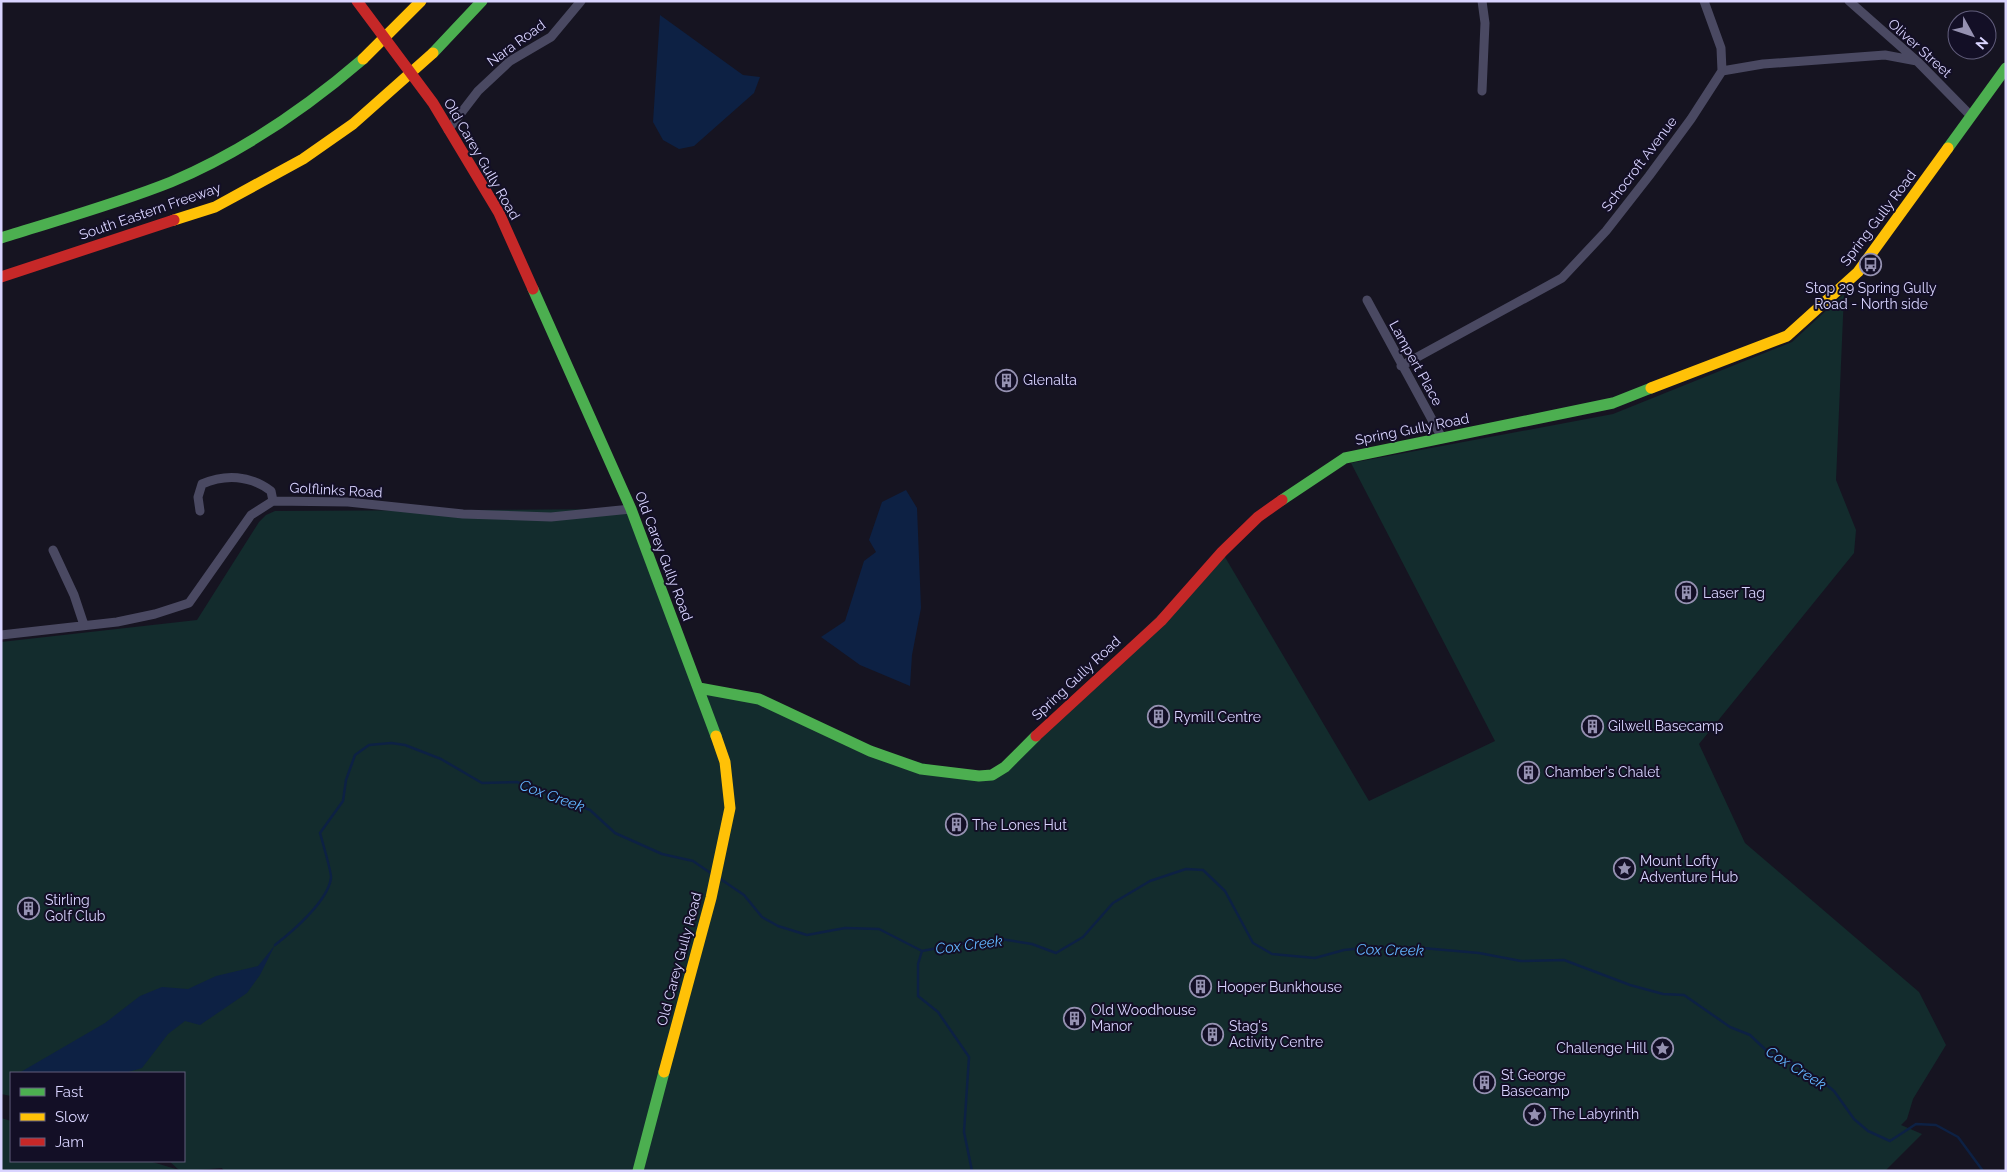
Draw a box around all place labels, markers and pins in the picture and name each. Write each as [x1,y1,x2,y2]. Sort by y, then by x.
bus stop icon: Stop 29 Spring Gully Road - North side [1859,253,1883,277]
place label: Stop 29 Spring Gully Road - North side [1805,280,1937,312]
building icon: Glenalta [995,368,1019,392]
place label: Glenalta [1023,372,1077,388]
building icon: Laser Tag [1675,581,1699,605]
place label: Laser Tag [1703,585,1765,601]
building icon: Rymill Centre [1146,705,1170,729]
place label: Rymill Centre [1174,709,1261,725]
building icon: Gilwell Basecamp [1580,714,1604,738]
place label: Gilwell Basecamp [1608,718,1724,734]
building icon: Chamber's Chalet [1517,760,1541,784]
place label: Chamber's Chalet [1545,764,1660,780]
building icon: The Lones Hut [944,813,968,837]
place label: The Lones Hut [972,817,1067,833]
place label: Mount Lofty Adventure Hub [1640,853,1739,885]
place icon: Mount Lofty Adventure Hub [1612,857,1636,881]
place label: Stirling Golf Club [45,892,106,924]
building icon: Stirling Golf Club [17,896,41,920]
building icon: Hooper Bunkhouse [1189,975,1213,999]
place label: Hooper Bunkhouse [1217,979,1342,995]
place label: Old Woodhouse Manor [1091,1002,1196,1034]
building icon: Old Woodhouse Manor [1063,1006,1087,1030]
place label: Stag's Activity Centre [1229,1018,1323,1050]
building icon: Stag's Activity Centre [1201,1022,1225,1046]
place icon: Challenge Hill [1651,1036,1675,1060]
place label: Challenge Hill [1556,1040,1647,1056]
place label: St George Basecamp [1501,1067,1570,1099]
building icon: St George Basecamp [1473,1071,1497,1095]
place icon: The Labyrinth [1522,1102,1546,1126]
place label: The Labyrinth [1550,1106,1639,1122]

